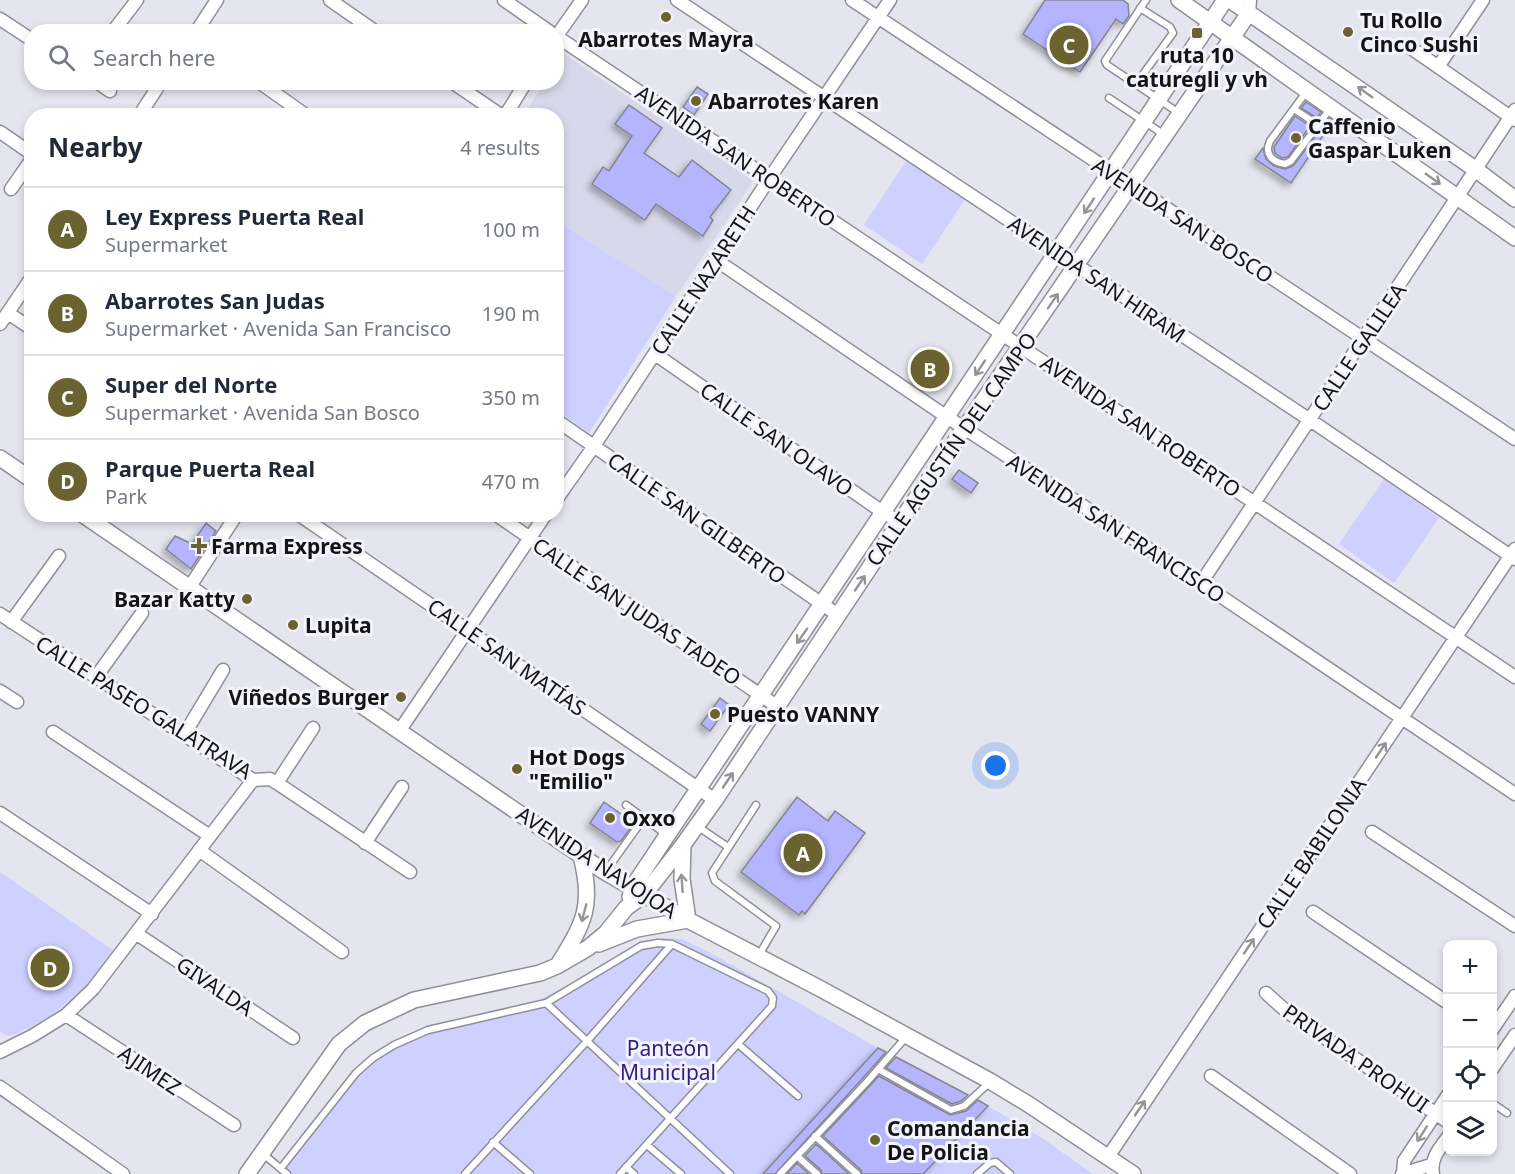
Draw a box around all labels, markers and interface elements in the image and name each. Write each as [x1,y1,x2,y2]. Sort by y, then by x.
place label: Tu Rollo Cinco Sushi [1360,6,1479,58]
marker: Abarrotes Mayra [659,10,673,24]
pin: C [1050,22,1088,68]
search box [24,24,564,90]
place label: Abarrotes Mayra [578,25,754,53]
marker: Tu Rollo Cinco Sushi [1341,25,1355,39]
marker: ruta 10 caturegli y vh [1190,26,1204,40]
icon: search [45,41,78,74]
place label: ruta 10 caturegli y vh [1126,41,1268,93]
text: Search here [93,42,215,72]
street label: AVENIDA SAN ROBERTO [631,79,841,233]
one-way arrow [1357,86,1373,98]
place label: Abarrotes Karen [708,87,879,115]
marker: Abarrotes Karen [689,94,703,108]
place label: Caffenio Gaspar Luken [1308,112,1452,164]
text: Nearby [48,129,143,165]
marker: Caffenio Gaspar Luken [1289,131,1303,145]
text: 4 results [460,134,540,161]
street label: AVENIDA SAN BOSCO [1087,151,1279,289]
one-way arrow [1424,173,1441,185]
one-way arrow [1083,198,1095,214]
street label: CALLE NAZARETH [644,200,762,360]
text: Ley Express Puerta Real [105,201,364,231]
street label: AVENIDA SAN HIRAM [1003,209,1191,349]
text: A [61,216,74,243]
text: 100 m [482,216,540,243]
text: Supermarket [105,231,228,258]
street label: CALLE GALILEA [1306,277,1413,416]
text: Abarrotes San Judas [105,285,325,315]
one-way arrow [1047,293,1059,310]
text: B [61,300,74,327]
text: 190 m [482,300,540,327]
text: Supermarket · Avenida San Francisco [105,315,451,342]
street label: CALLE AGUSTÍN DEL CAMPO [859,326,1043,572]
pin: B [910,346,950,392]
street label: AVENIDA SAN ROBERTO [1036,349,1246,503]
one-way arrow [973,359,985,376]
text: Super del Norte [105,369,277,399]
street label: CALLE SAN OLAVO [695,376,859,502]
text: C [61,384,74,411]
text: 350 m [482,384,540,411]
text: Supermarket · Avenida San Bosco [105,399,420,426]
street label: CALLE SAN GILBERTO [602,446,792,590]
street label: AVENIDA SAN FRANCISCO [1002,447,1230,609]
text: Parque Puerta Real [105,453,315,483]
text: D [60,468,75,495]
text: 470 m [482,468,540,495]
text: Park [105,483,147,510]
street label: CALLE SAN JUDAS TADEO [527,531,747,691]
place label: Farma Express [211,532,363,560]
marker: Farma Express [192,539,206,553]
one-way arrow [854,575,866,592]
place label: Bazar Katty [114,585,235,613]
marker: Bazar Katty [240,592,254,606]
street label: CALLE SAN MATÍAS [422,592,592,722]
place label: Lupita [305,611,372,639]
marker: Lupita [286,618,300,632]
one-way arrow [796,627,808,643]
street label: CALLE PASEO GALATRAVA [31,629,258,785]
place label: Viñedos Burger [228,683,390,711]
marker: Viñedos Burger [394,690,408,704]
place label: Puesto VANNY [727,700,880,728]
marker: Puesto VANNY [708,707,722,721]
one-way arrow [1375,742,1387,758]
place label: Hot Dogs "Emilio" [529,743,625,795]
your location [981,751,1010,780]
marker: Hot Dogs "Emilio" [510,762,524,776]
street label: CALLE BABILONIA [1250,771,1372,934]
one-way arrow [722,772,734,789]
street label: AVENIDA NAVOJOA [511,800,683,925]
place label: Oxxo [622,804,676,832]
marker: Oxxo [603,811,617,825]
pin: A [784,830,822,876]
one-way arrow [677,873,688,893]
one-way arrow [578,903,590,922]
one-way arrow [1243,939,1255,955]
map controls [1443,940,1497,1156]
button: + [1443,940,1497,994]
pin: D [31,946,70,990]
street label: GIVALDA [171,950,259,1022]
button: − [1443,994,1497,1048]
street label: PRIVADA PROHUI [1277,997,1435,1119]
park label: Panteón Municipal [620,1034,716,1086]
street label: AJIMEZ [113,1039,187,1101]
button: locate [1443,1048,1497,1102]
one-way arrow [1134,1100,1146,1117]
button: layers [1443,1102,1497,1156]
place label: Comandancia De Policia [887,1114,1030,1166]
one-way arrow [1416,1125,1428,1141]
marker: Comandancia De Policia [868,1133,882,1147]

